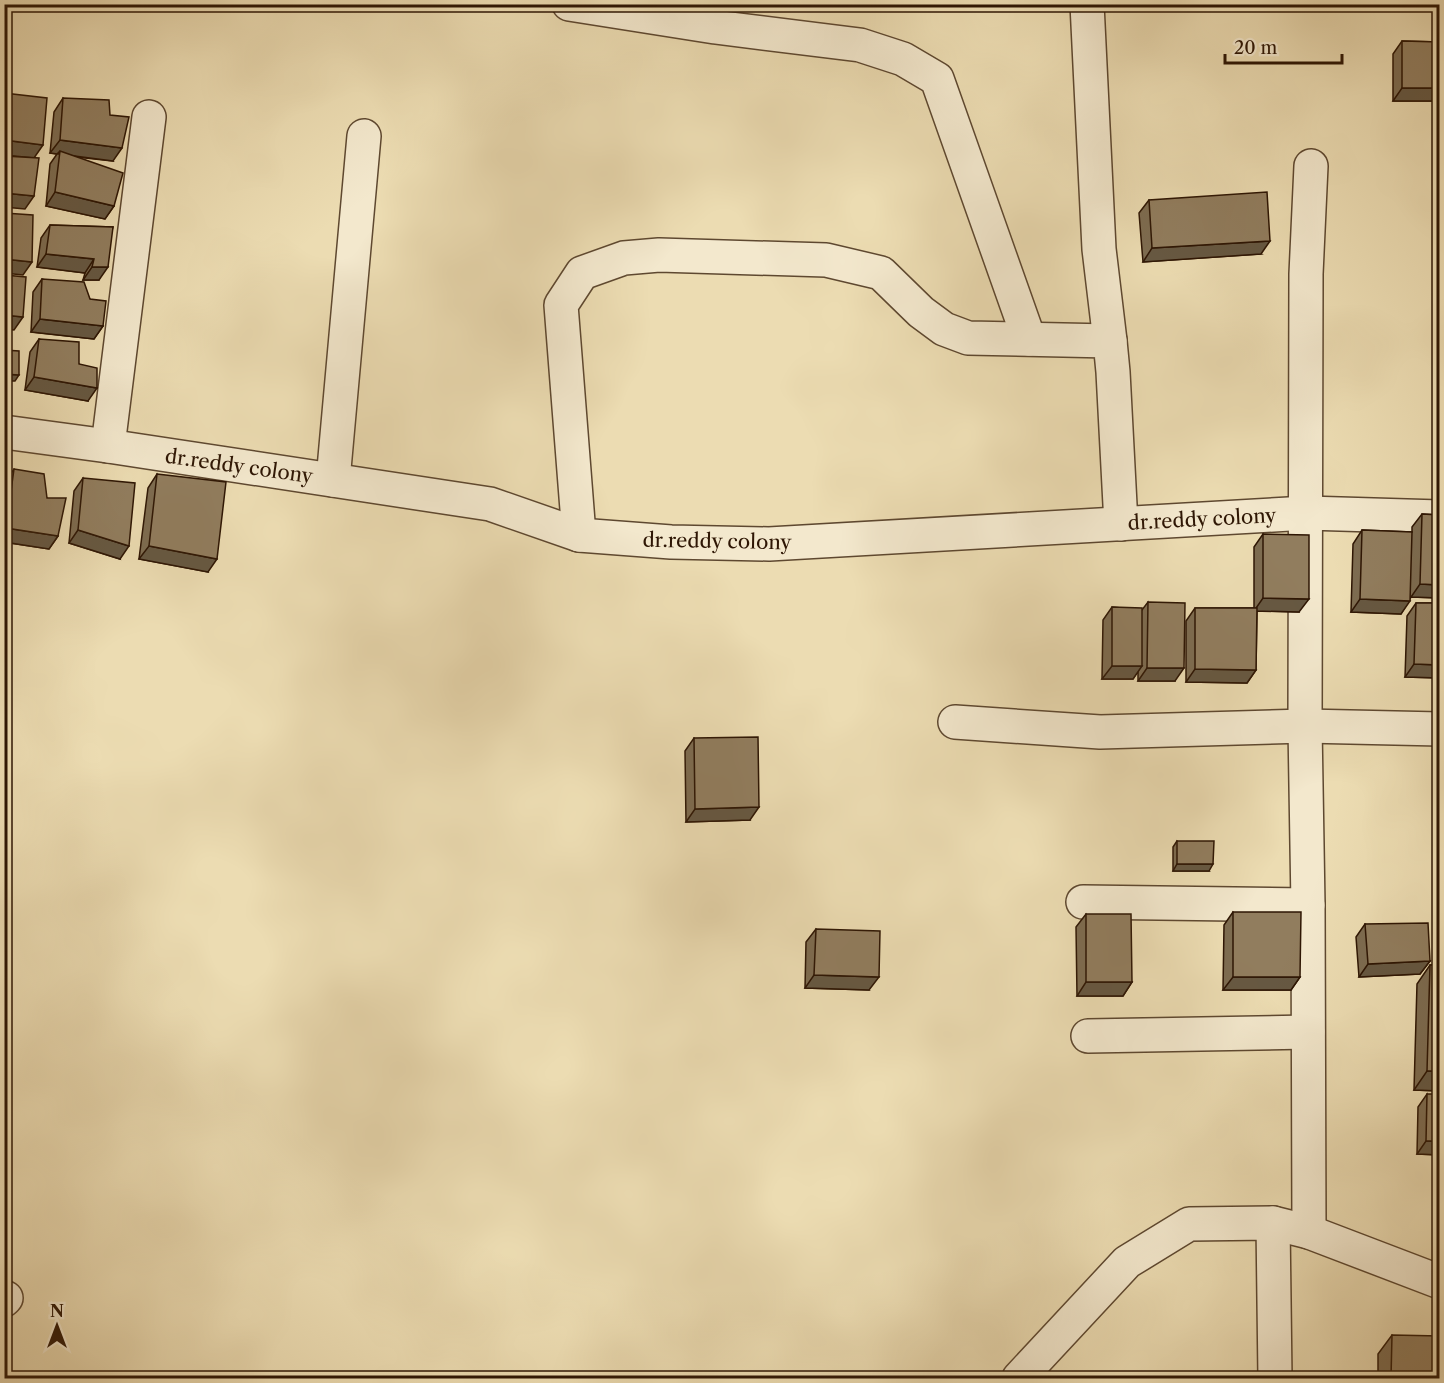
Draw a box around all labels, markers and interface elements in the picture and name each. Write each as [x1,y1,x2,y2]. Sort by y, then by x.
scale bar [1225,27,1342,65]
text: 20 m [1234,37,1278,59]
street label: dr.reddy colony [164,444,315,488]
street label: dr.reddy colony [1127,503,1278,535]
street label: dr.reddy colony [642,528,793,554]
north arrow [27,1296,87,1356]
text: N [50,1301,64,1321]

